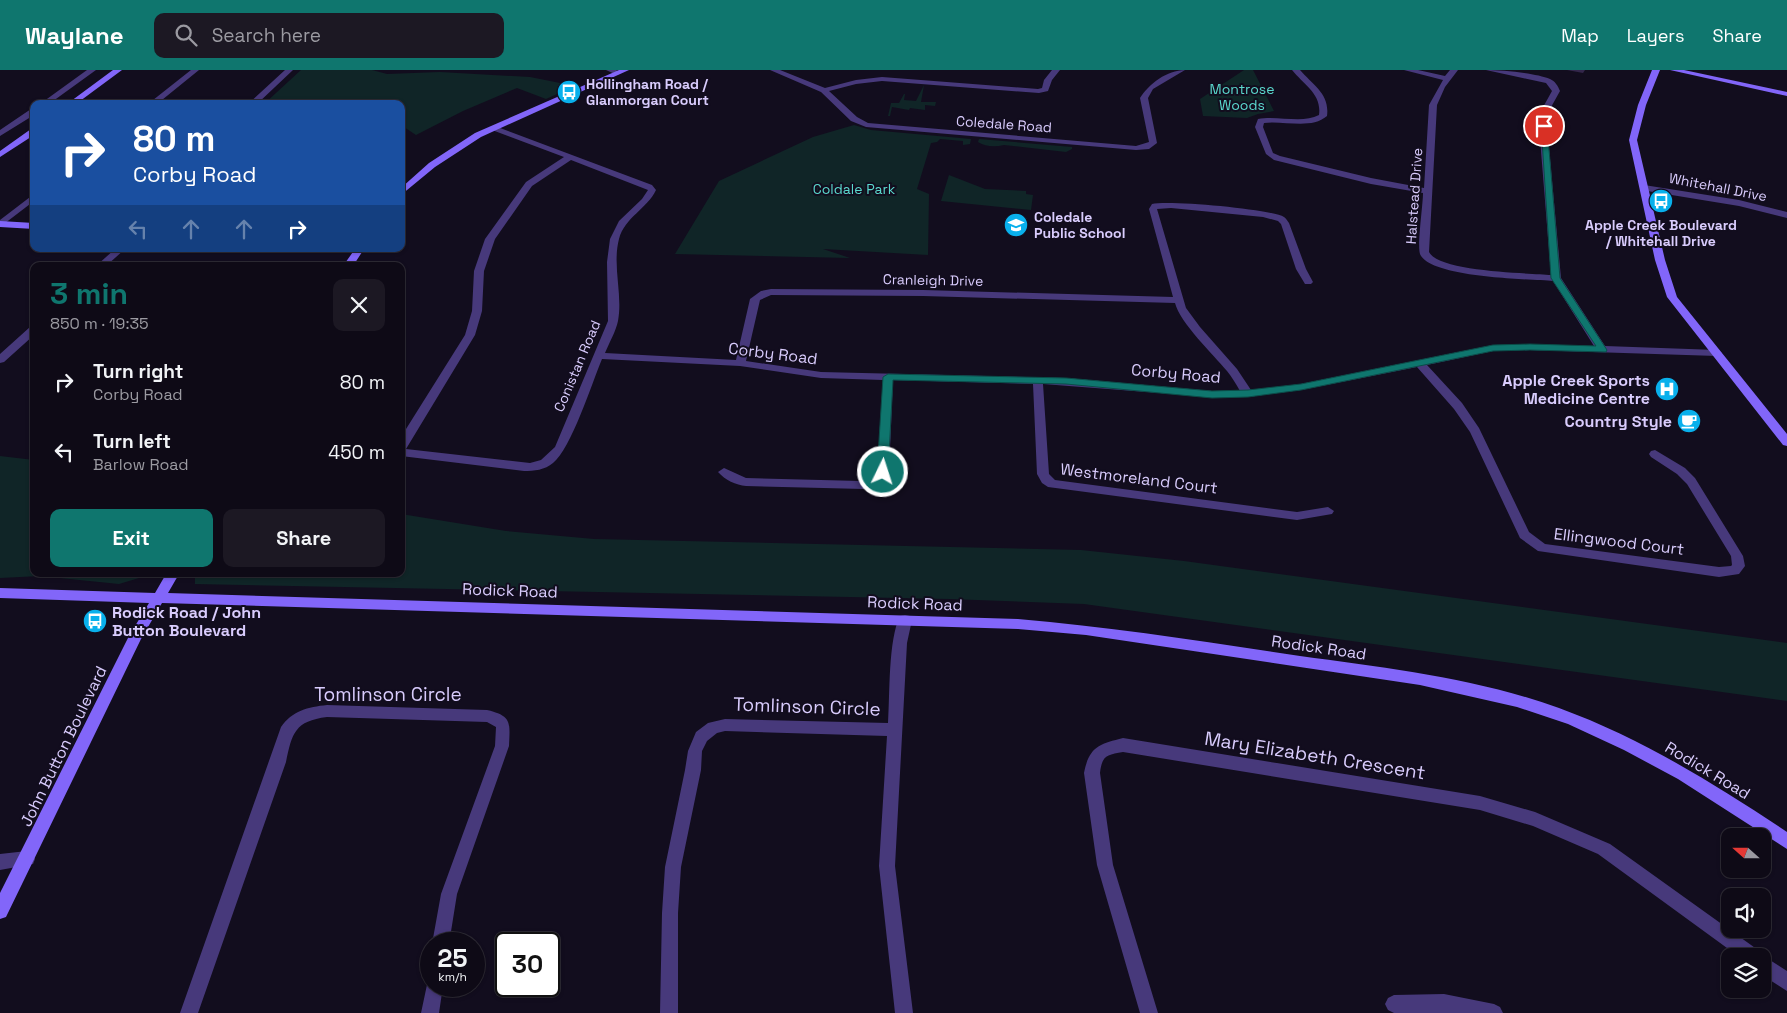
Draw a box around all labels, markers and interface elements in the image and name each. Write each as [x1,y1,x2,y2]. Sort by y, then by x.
search box [154,13,504,58]
text: Waylane [25,20,124,51]
icon: search [172,21,200,49]
text: Search here [212,23,321,48]
text: Map [1561,24,1599,47]
text: Layers [1627,24,1684,47]
text: Share [1712,24,1762,47]
place label: Hollingham Road / Glanmorgan Court [586,75,709,109]
bus stop icon: Hollingham Road / Glanmorgan Court [556,79,582,105]
park label: Montrose Woods [1210,80,1274,114]
pin [1523,105,1565,147]
street label: Coledale Road [955,112,1053,136]
icon: arrive [1530,112,1558,140]
text: 80 m [133,117,215,161]
icon: right [50,120,115,185]
street label: Halstead Drive [1402,147,1426,245]
text: Corby Road [133,160,256,188]
street label: Whitehall Drive [1668,169,1768,205]
park label: Coldale Park [813,180,896,198]
bus stop icon: Apple Creek Boulevard / Whitehall Drive [1648,188,1674,214]
place label: Coledale Public School [1034,208,1125,242]
school or university icon: Coledale Public School [1003,212,1029,238]
icon: left [124,215,152,243]
icon: ahead [177,215,205,243]
icon: ahead [230,215,258,243]
icon: right [283,215,311,243]
place label: Apple Creek Boulevard / Whitehall Drive [1585,216,1737,250]
street label: Cranleigh Drive [883,270,983,290]
text: 3 min [50,274,128,313]
button: close [333,279,385,331]
text: 850 m · 19:35 [50,313,149,334]
street label: Conistan Road [550,317,604,415]
street label: Corby Road [727,338,819,369]
text: Turn right [93,359,183,384]
street label: Corby Road [1130,359,1222,388]
icon: right [50,368,78,396]
text: 80 m [340,370,385,395]
place label: Apple Creek Sports Medicine Centre [1502,370,1650,409]
hospital icon: Apple Creek Sports Medicine Centre [1654,376,1680,402]
text: Corby Road [93,384,183,405]
cafe icon: Country Style [1676,408,1702,434]
place label: Country Style [1565,411,1672,432]
text: Turn left [93,429,171,454]
icon: left [50,438,78,466]
text: 450 m [328,440,385,465]
position arrow [856,445,908,497]
text: Barlow Road [93,454,189,475]
street label: Westmoreland Court [1059,458,1219,499]
button: Exit [50,509,213,567]
button: Share [223,509,385,567]
street label: Ellingwood Court [1553,523,1685,560]
street label: Rodick Road [462,578,558,603]
street label: Rodick Road [867,591,963,616]
place label: Rodick Road / John Button Boulevard [112,602,261,641]
bus stop icon: Rodick Road / John Button Boulevard [82,608,108,634]
street label: Rodick Road [1270,630,1368,665]
street label: John Button Boulevard [15,662,112,830]
street label: Tomlinson Circle [314,682,462,707]
street label: Tomlinson Circle [733,691,881,722]
street label: Mary Elizabeth Crescent [1203,726,1427,785]
street label: Rodick Road [1661,737,1754,804]
north arrow [1721,828,1771,878]
map controls [1721,828,1771,998]
button: sound [1721,888,1771,938]
speed limit sign: 30 [495,932,560,997]
text: 25 [438,942,467,974]
button: layers [1721,948,1771,998]
text: km/h [438,969,467,985]

